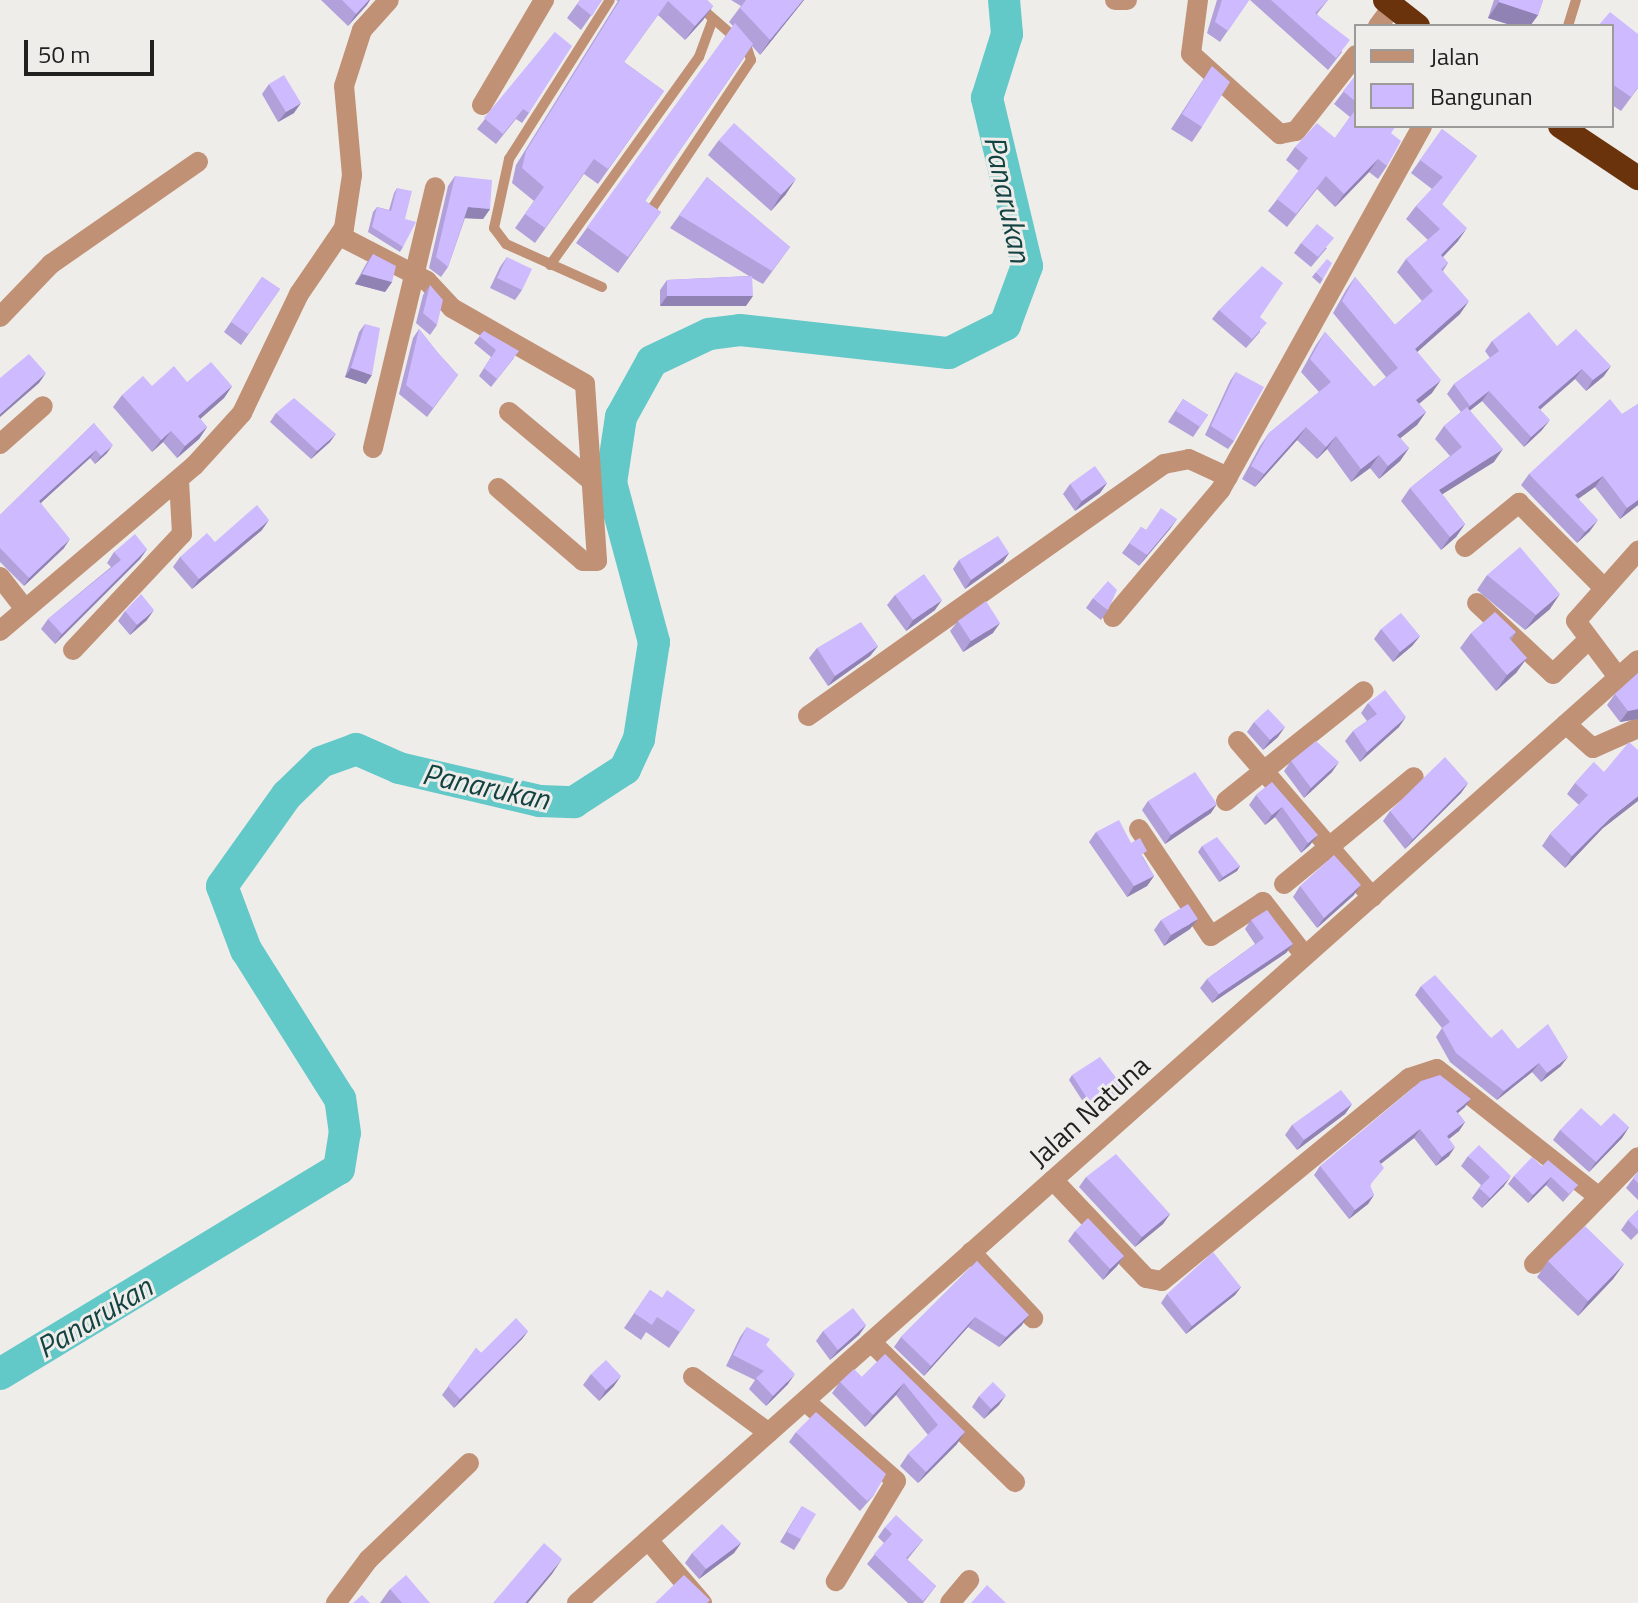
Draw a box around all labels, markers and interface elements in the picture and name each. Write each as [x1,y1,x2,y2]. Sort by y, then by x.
scale bar [28,24,158,74]
legend [1354,24,1614,128]
text: 50 m [38,36,90,72]
text: Jalan [1430,38,1479,74]
text: Bangunan [1430,78,1533,114]
water label: Panarukan [977,132,1039,266]
water label: Panarukan [419,755,553,817]
street label: Jalan Natuna [1022,1048,1156,1174]
water label: Panarukan [30,1268,158,1366]

